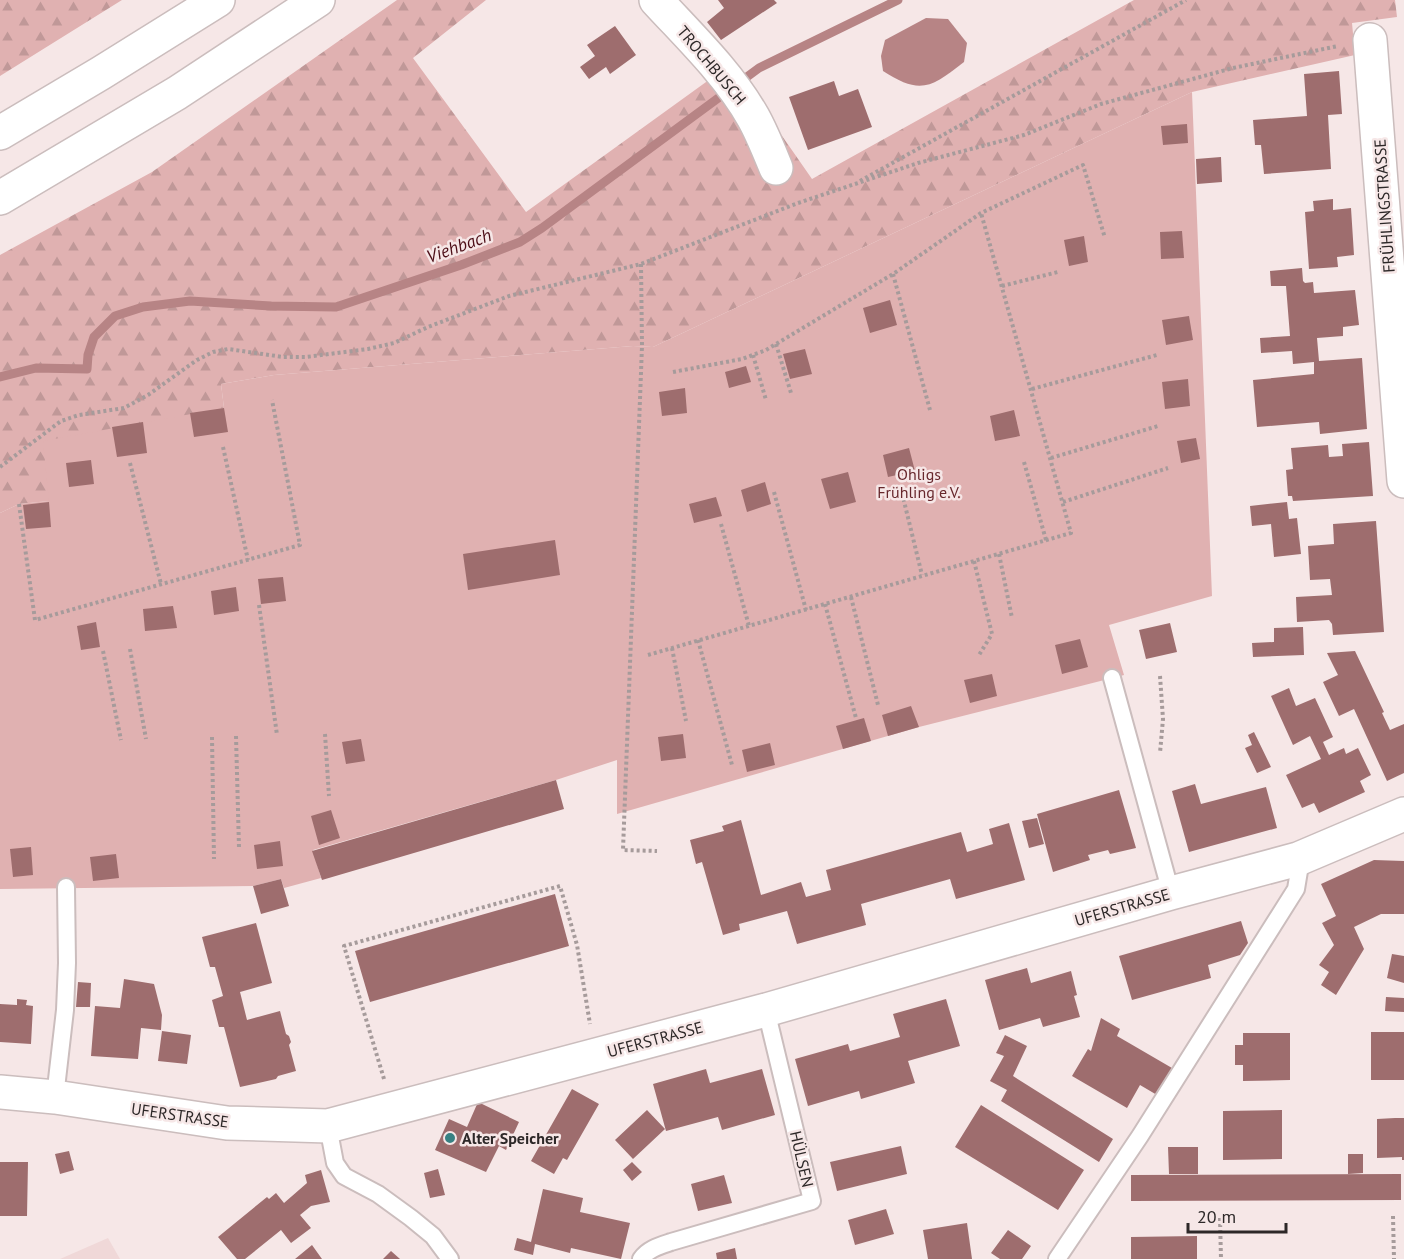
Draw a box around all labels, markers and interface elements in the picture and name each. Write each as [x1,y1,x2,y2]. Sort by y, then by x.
street label: TROCHBUSCH [673,22,751,108]
street label: FRÜHLINGSTRASSE [1369,139,1399,273]
water label: Viehbach [423,223,494,268]
park label: Ohligs Frühling e.V. [877,464,961,502]
street label: UFERSTRASSE [1072,884,1172,930]
street label: UFERSTRASSE [605,1017,705,1061]
street label: UFERSTRASSE [130,1098,230,1132]
place label: Alter Speicher [462,1128,559,1148]
street label: HÜLSEN [786,1129,818,1189]
marker: Alter Speicher [443,1131,457,1145]
scale bar [1188,1196,1286,1234]
text: 20 m [1197,1205,1236,1228]

